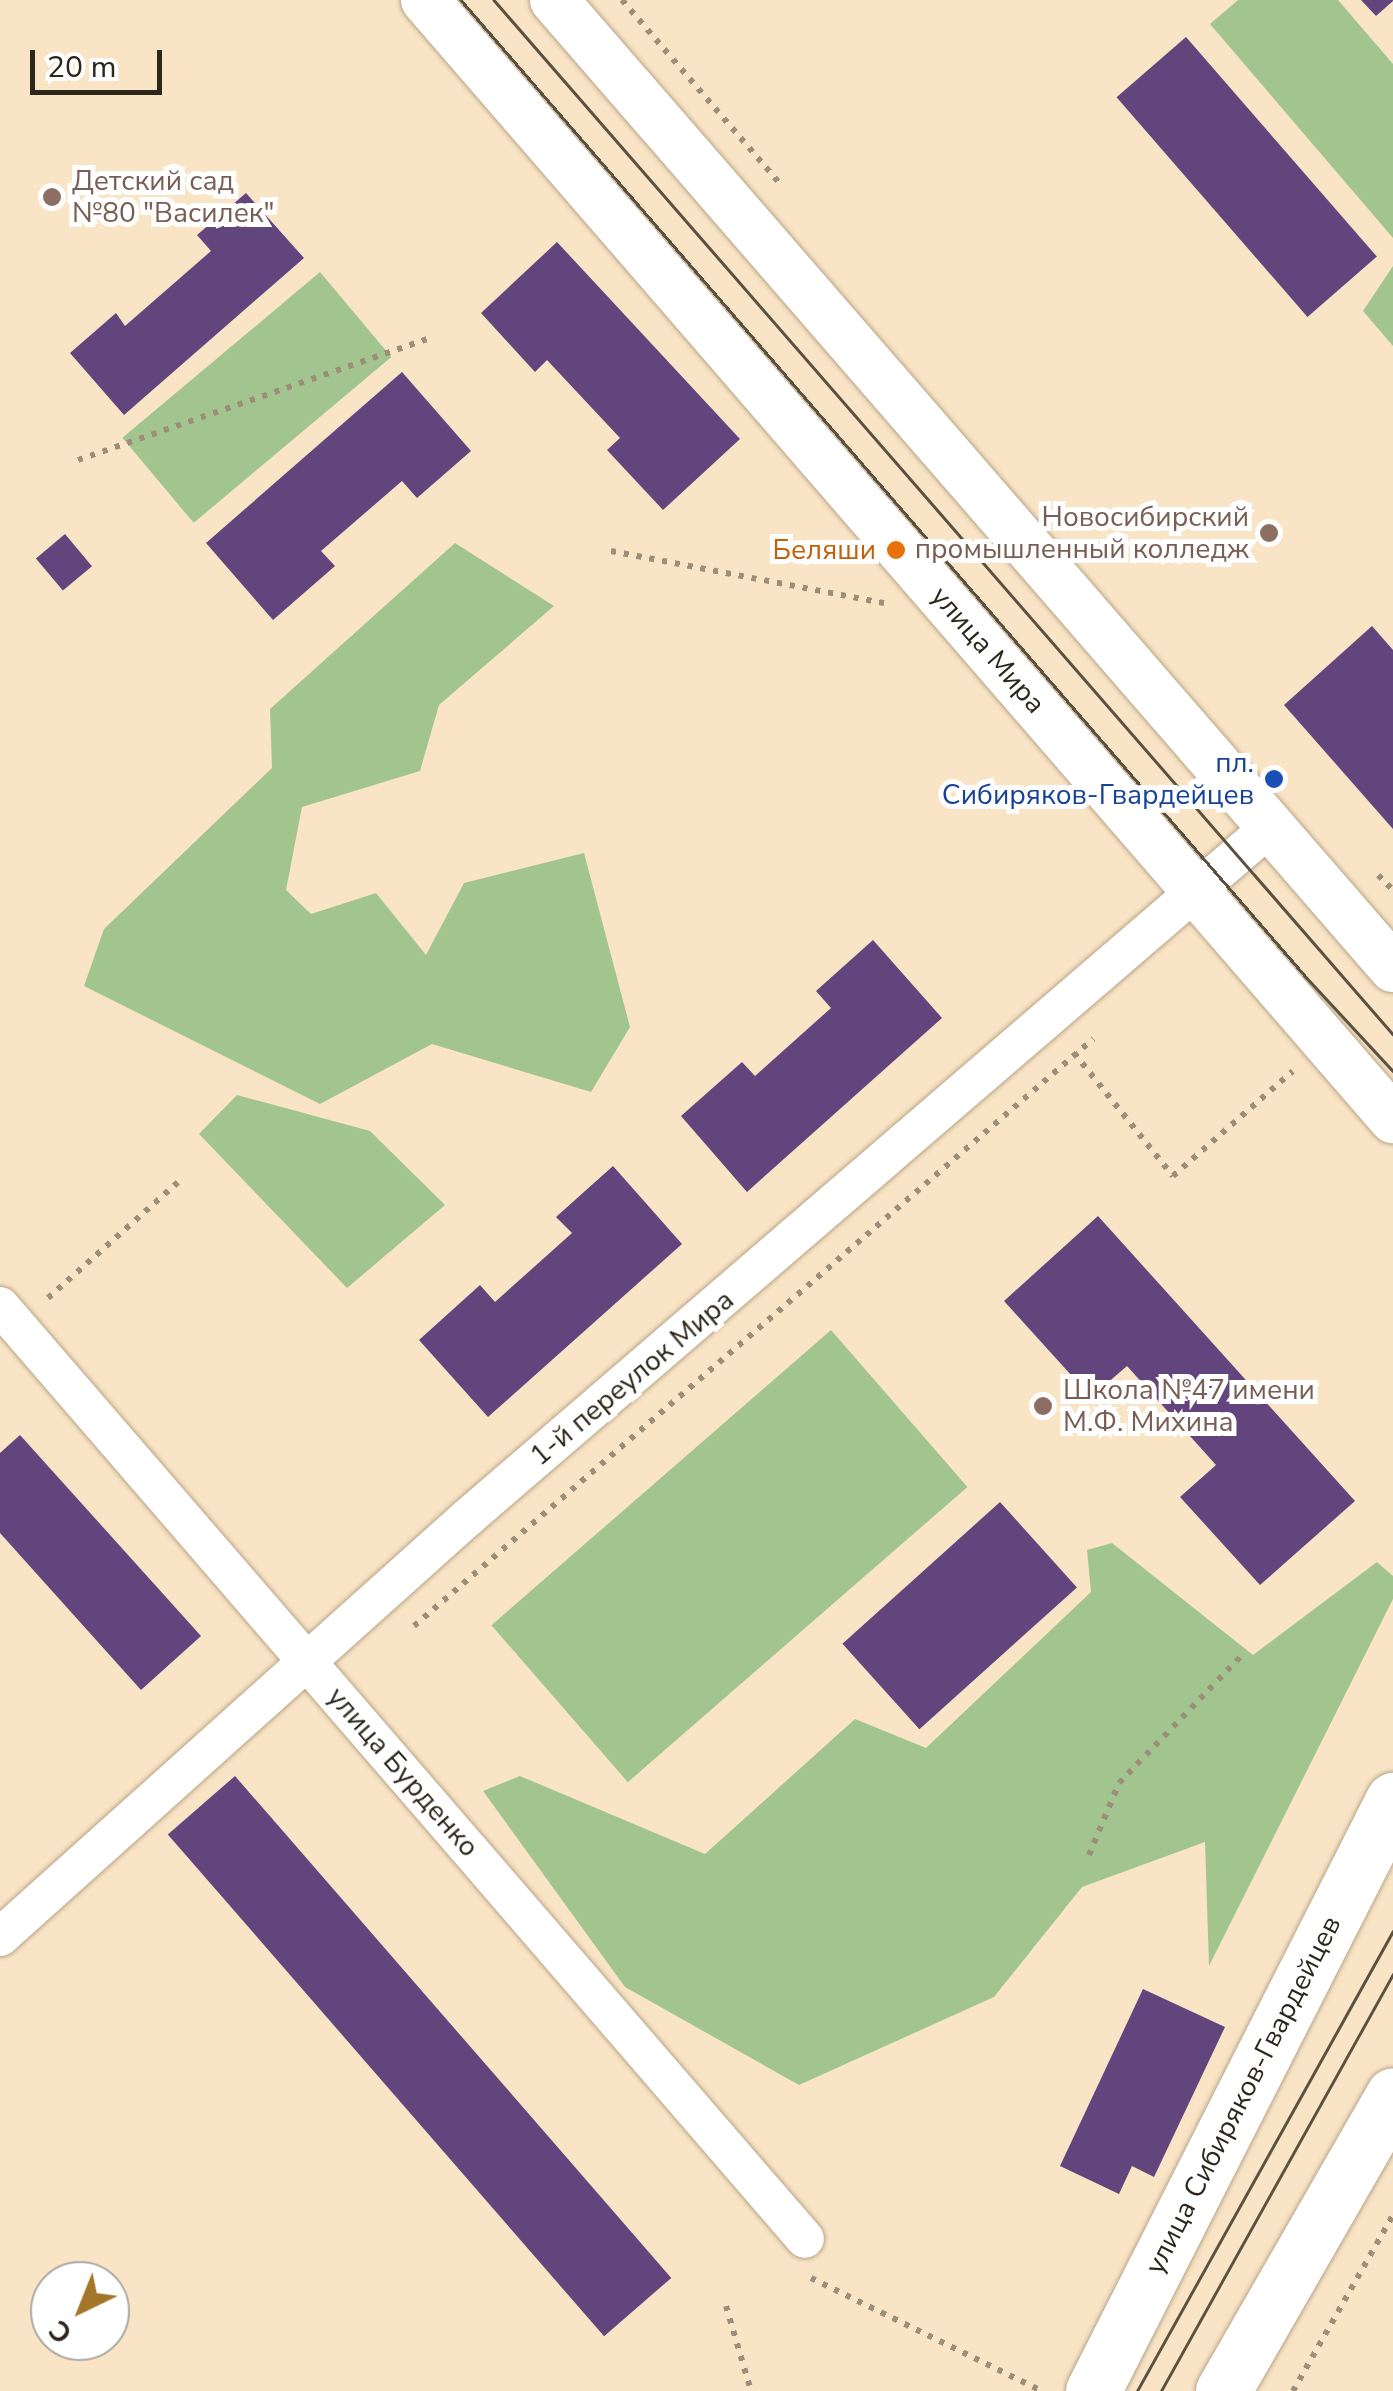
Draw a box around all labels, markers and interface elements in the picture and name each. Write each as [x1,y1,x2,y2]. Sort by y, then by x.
scale bar [35,30,168,92]
text: 20 m [47,47,116,88]
place label: Детский сад №80 "Василек" [72,164,274,230]
marker: Детский сад №80 "Василек" [41,186,63,208]
place label: Новосибирский промышленный колледж [915,500,1249,566]
marker: Новосибирский промышленный колледж [1258,522,1280,544]
place label: Беляши [772,533,876,567]
marker: Беляши [885,539,907,561]
street label: улица Мира [924,580,1052,720]
place label: пл. Сибиряков-Гвардейцев [942,746,1254,812]
marker: пл. Сибиряков-Гвардейцев [1263,768,1285,790]
street label: 1-й переулок Мира [524,1283,740,1473]
place label: Школа №47 имени М.Ф. Михина [1063,1373,1315,1439]
marker: Школа №47 имени М.Ф. Михина [1032,1395,1054,1417]
street label: улица Бурденко [320,1680,486,1864]
street label: улица Сибиряков-Гвардейцев [1138,1910,1348,2280]
north arrow [30,2261,130,2361]
text: С [41,2311,81,2352]

